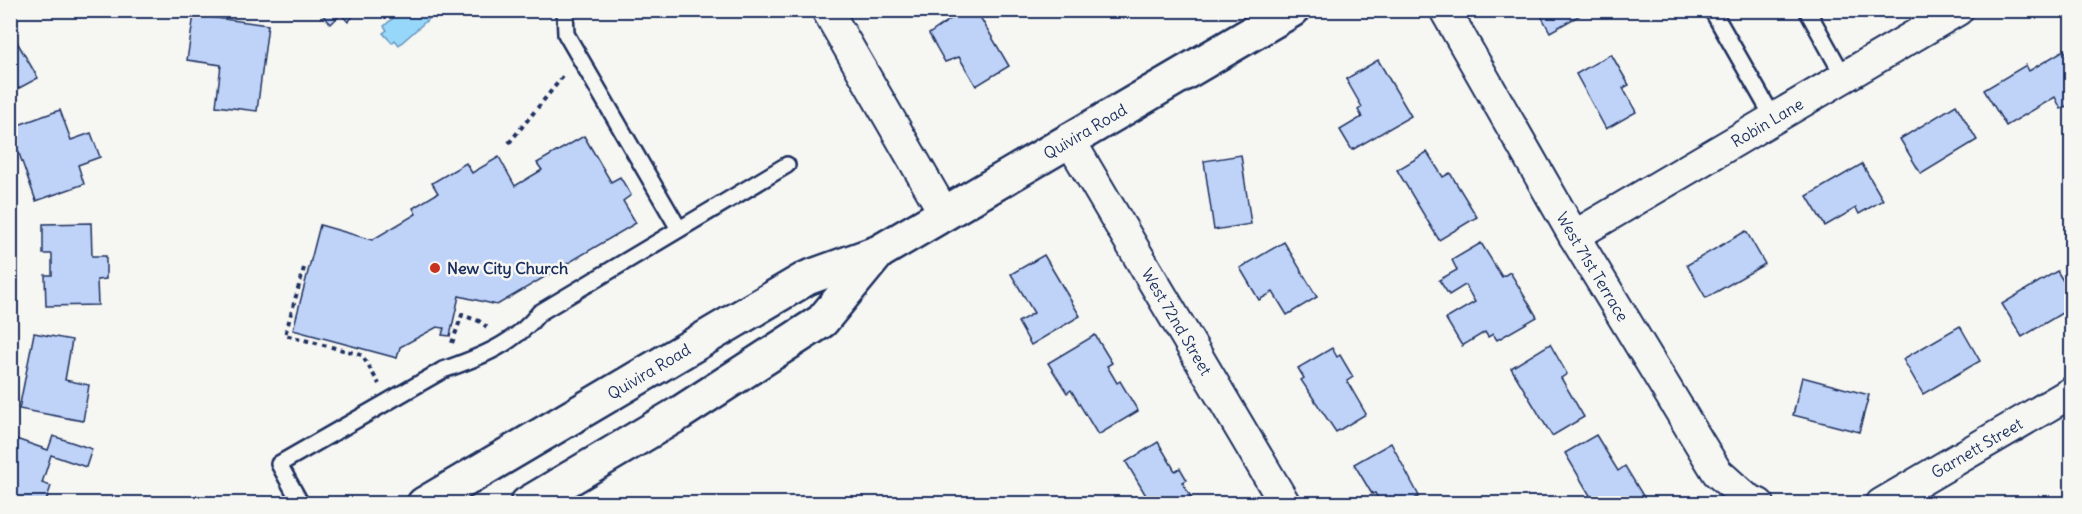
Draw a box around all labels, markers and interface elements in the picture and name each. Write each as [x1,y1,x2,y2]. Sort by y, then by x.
street label: Robin Lane [1727,93,1807,151]
street label: Quivira Road [1040,99,1130,164]
street label: West 71st Terrace [1552,208,1633,325]
place label: New City Church [447,258,568,279]
marker: New City Church [428,261,442,275]
street label: West 72nd Street [1138,264,1217,379]
street label: Quivira Road [604,339,694,404]
street label: Garnett Street [1927,413,2027,482]

